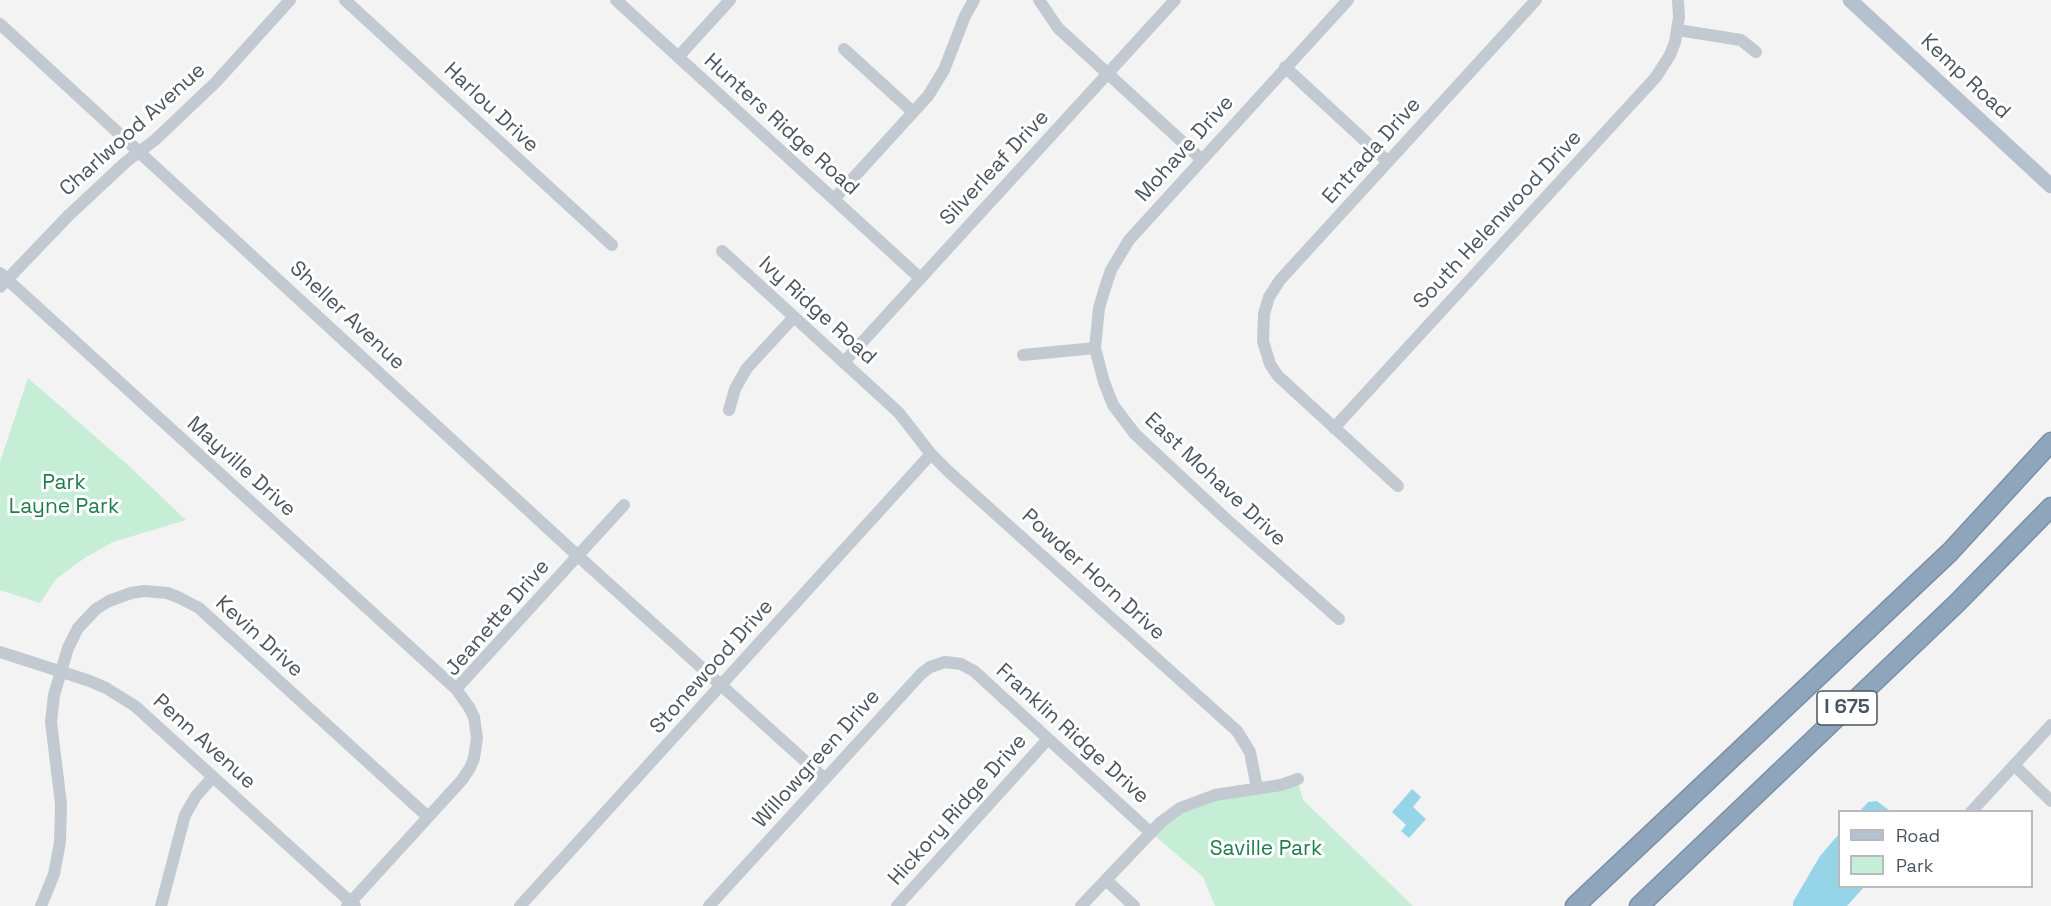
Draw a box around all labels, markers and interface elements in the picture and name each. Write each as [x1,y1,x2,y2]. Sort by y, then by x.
street label: Kemp Road [1915,29,2015,125]
street label: Hunters Ridge Road [698,49,864,201]
street label: Charlwood Avenue [55,58,211,202]
street label: Harlou Drive [438,58,544,158]
street label: Mohave Drive [1131,91,1239,207]
street label: Entrada Drive [1318,93,1426,209]
street label: Silverleaf Drive [935,105,1055,231]
street label: South Helenwood Drive [1409,125,1587,315]
street label: Ivy Ridge Road [753,252,881,370]
street label: Sheller Avenue [284,256,410,376]
street label: East Mohave Drive [1139,408,1291,552]
street label: Mayville Drive [181,412,301,522]
park label: Park Layne Park [9,470,119,520]
street label: Powder Horn Drive [1016,504,1170,646]
street label: Jeanette Drive [441,555,555,681]
street label: Kevin Drive [210,591,308,683]
street label: Stonewood Drive [645,595,779,739]
street label: Franklin Ridge Drive [990,659,1154,809]
street label: Willowgreen Drive [748,685,886,833]
street label: Penn Avenue [147,689,261,795]
road number: I 675 [1817,691,1877,725]
street label: Hickory Ridge Drive [883,729,1033,891]
legend [1838,810,2033,888]
text: Road [1896,824,1940,847]
park label: Saville Park [1210,836,1322,862]
text: Park [1896,854,1933,877]

